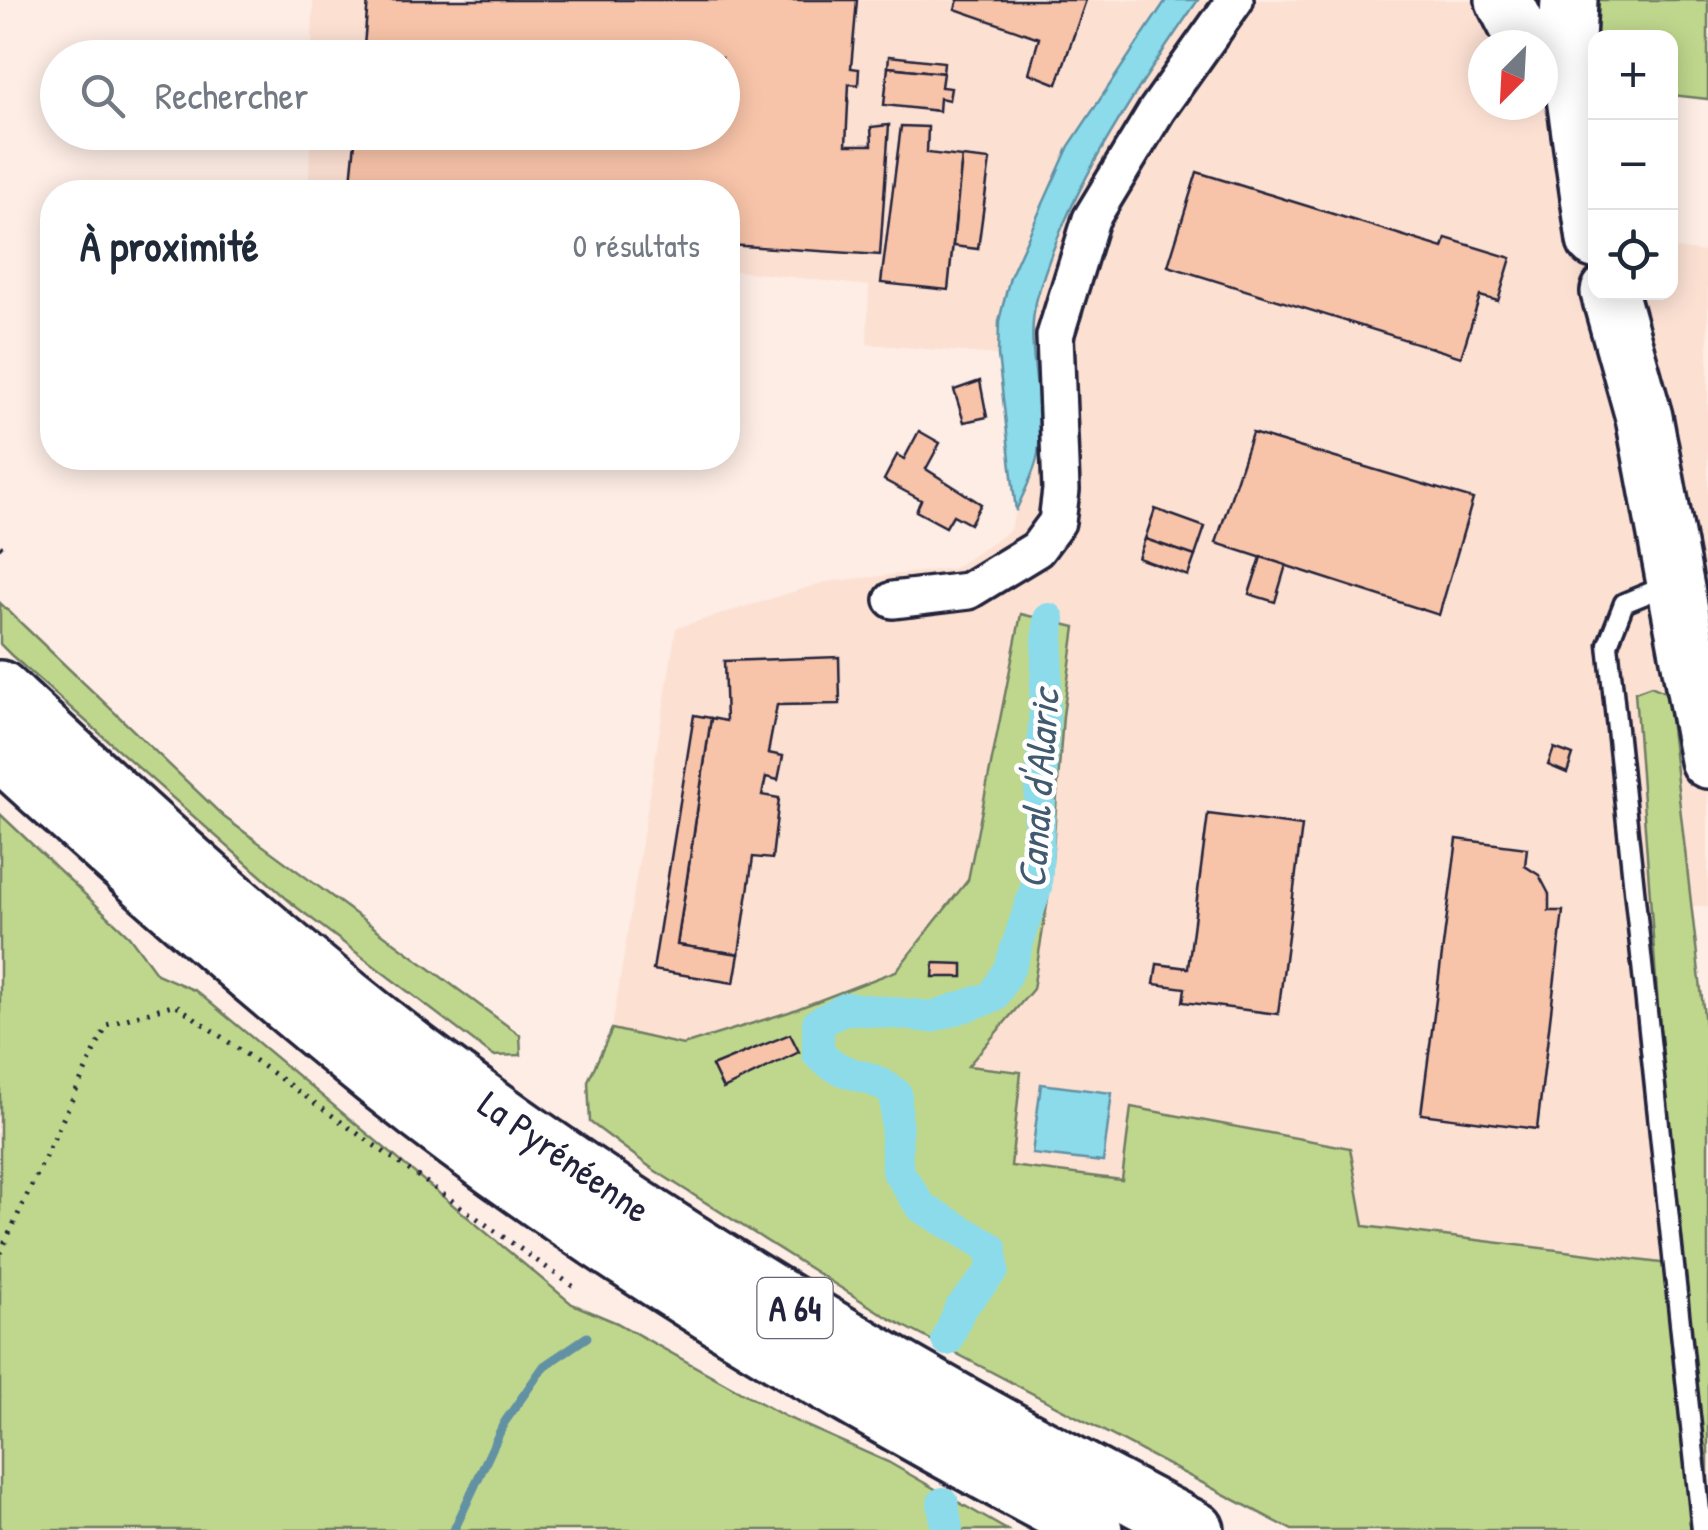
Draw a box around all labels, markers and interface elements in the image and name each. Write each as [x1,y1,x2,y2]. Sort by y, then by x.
north arrow [1468,30,1558,120]
map controls [1588,30,1678,300]
button: + [1588,30,1678,120]
search box [40,40,740,150]
icon: search [75,68,130,123]
text: Rechercher [155,69,308,121]
button: − [1588,120,1678,210]
button: locate [1588,210,1678,300]
text: À proximité [80,217,259,274]
text: 0 résultats [573,224,700,267]
water label: Canal d'Alaric [1003,683,1071,890]
street label: La Pyrénéenne [469,1078,661,1234]
road number: A 64 [758,1278,832,1338]

